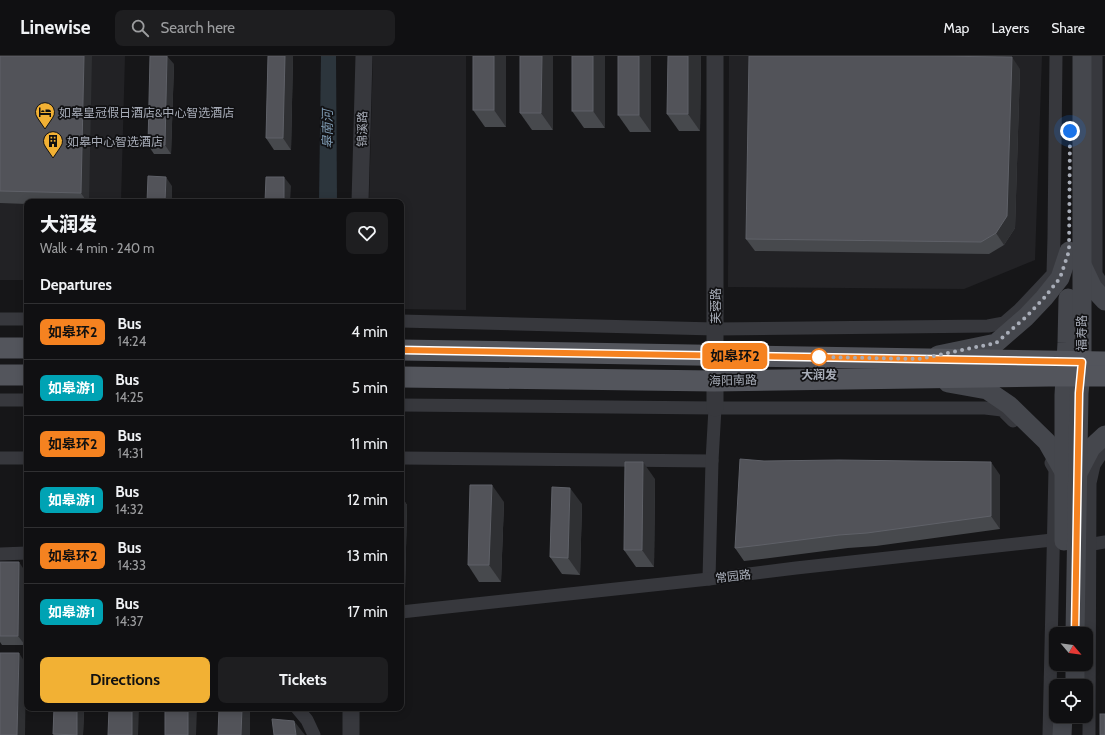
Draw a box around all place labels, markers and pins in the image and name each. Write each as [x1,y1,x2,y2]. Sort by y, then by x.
hotel icon: 如皋皇冠假日酒店&中心智选酒店 [34,101,56,129]
place label: 如皋皇冠假日酒店&中心智选酒店 [59,105,234,120]
building icon: 如皋中心智选酒店 [42,130,64,158]
place label: 如皋中心智选酒店 [67,134,163,149]
marker: 大润发 [810,348,828,366]
place label: 大润发 [801,367,837,382]

